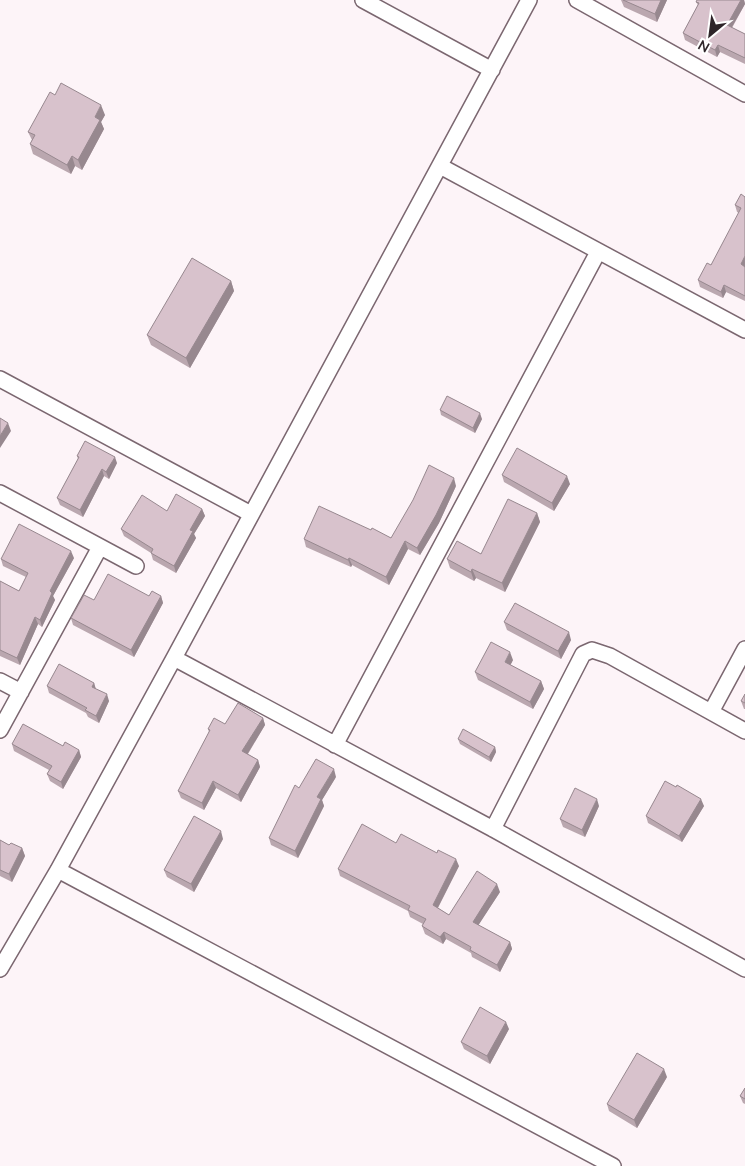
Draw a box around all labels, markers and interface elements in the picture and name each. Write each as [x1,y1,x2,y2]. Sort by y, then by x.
north arrow [685,10,735,60]
text: N [695,35,713,57]

